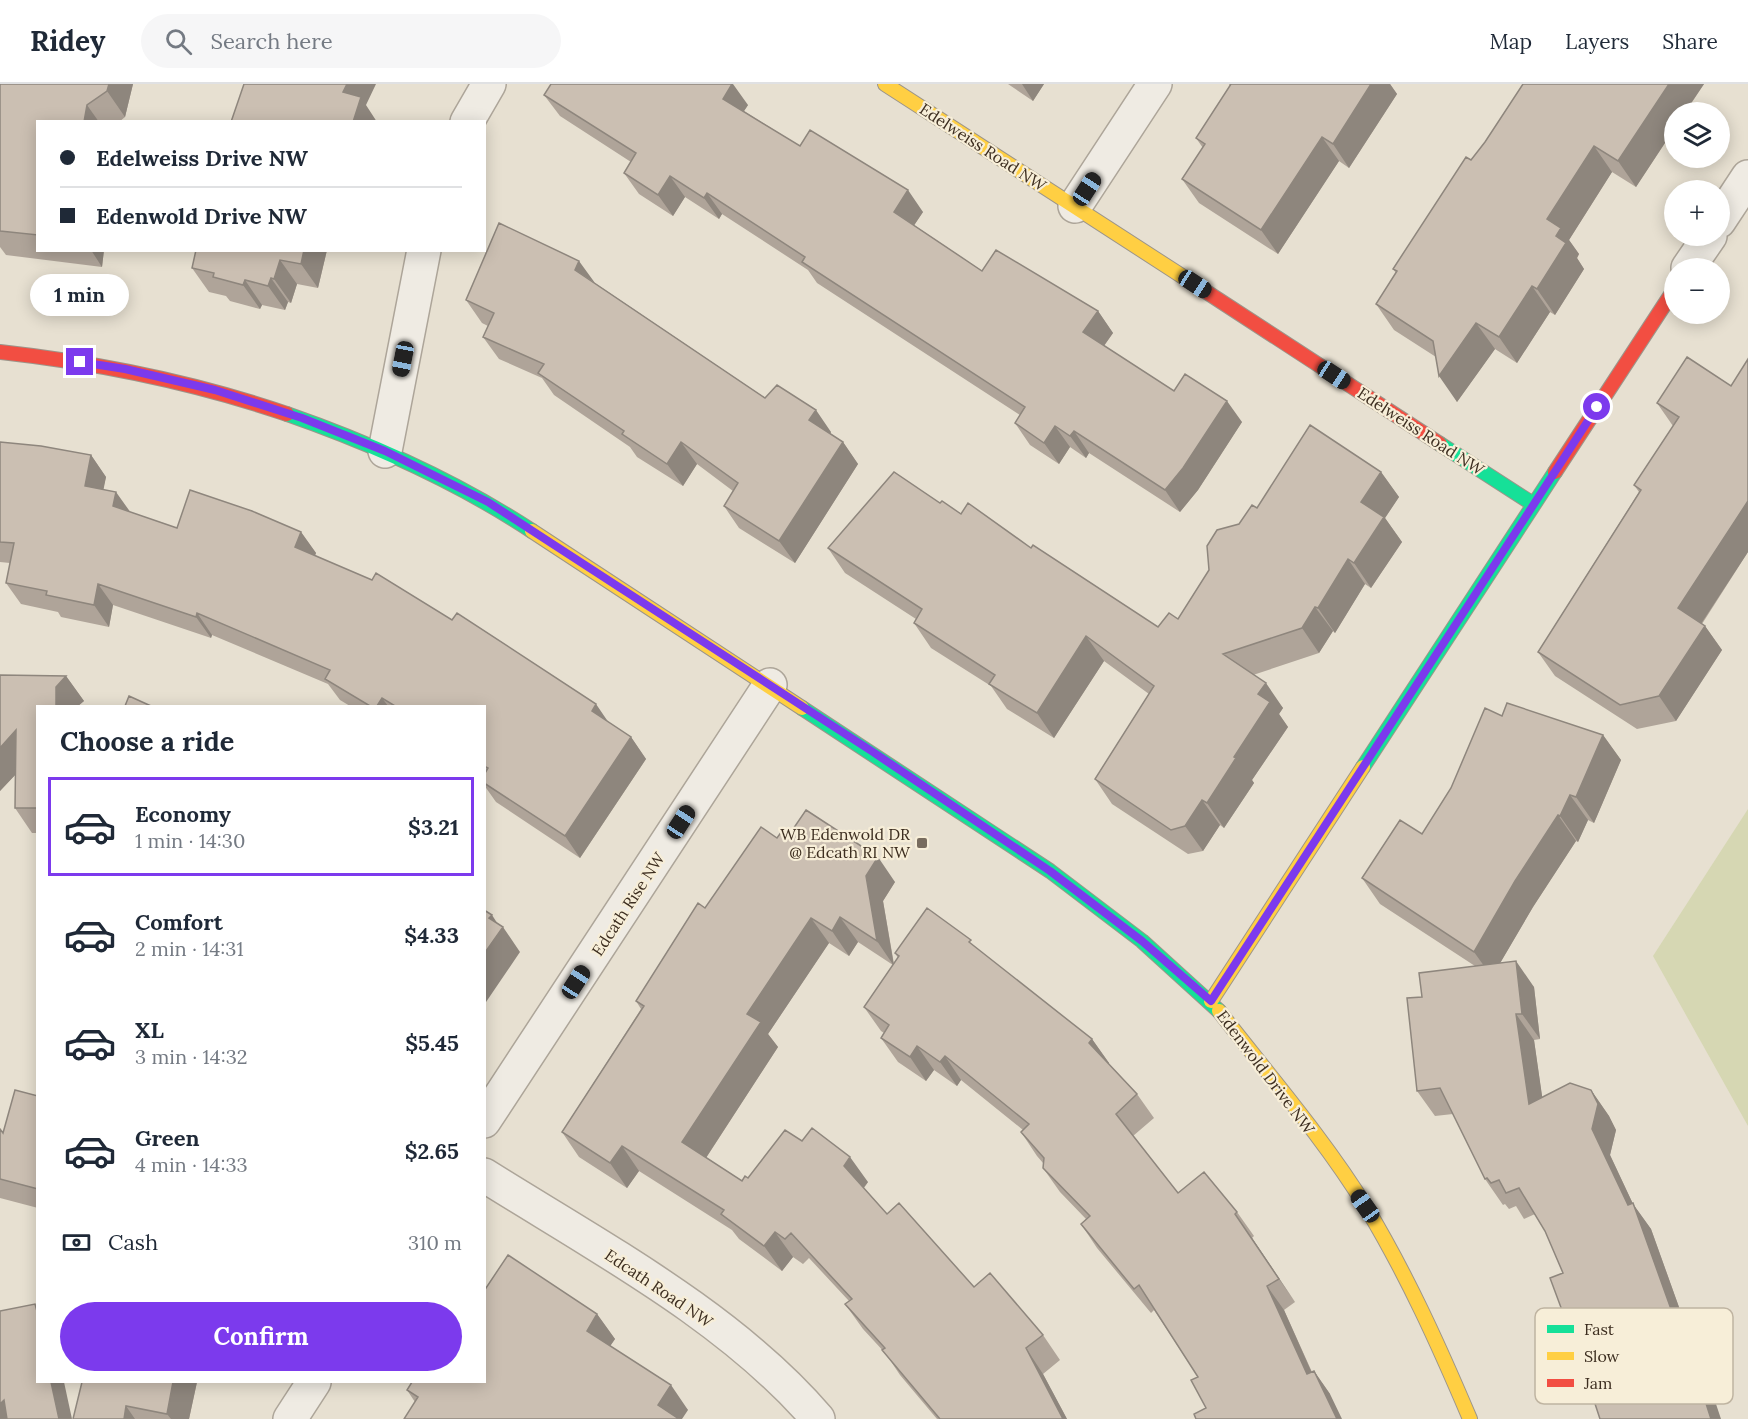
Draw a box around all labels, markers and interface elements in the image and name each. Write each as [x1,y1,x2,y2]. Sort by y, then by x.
search box [141,14,561,68]
text: Ridey [30,23,105,59]
icon: search [162,25,195,58]
text: Search here [210,27,333,55]
text: Map [1489,28,1532,55]
text: Layers [1565,28,1629,55]
text: Share [1662,28,1718,55]
street label: Edelweiss Road NW [916,99,1051,196]
map controls [1664,102,1730,324]
button: layers [1664,102,1730,168]
text: Edelweiss Drive NW [96,144,308,172]
car [1070,169,1104,209]
button: + [1664,180,1730,246]
text: Edenwold Drive NW [96,202,307,230]
button: − [1664,258,1730,324]
car [1175,267,1215,301]
callout: 1 min [31,275,130,317]
text: 1 min [54,282,105,307]
car [391,340,415,378]
route end [66,348,93,375]
car [1314,358,1354,392]
street label: Edelweiss Road NW [1354,383,1489,480]
route start [1583,393,1610,420]
text: Choose a ride [60,724,234,758]
icon: car [63,800,117,854]
text: Economy [135,800,231,828]
car [664,802,698,842]
text: $3.21 [408,813,459,841]
place label: WB Edenwold DR @ Edcath RI NW [780,824,911,862]
text: 1 min · 14:30 [135,828,245,853]
marker: WB Edenwold DR @ Edcath RI NW [915,836,929,850]
street label: Edcath Rise NW [587,848,669,959]
icon: car [63,908,117,962]
text: Comfort [135,908,223,936]
text: $4.33 [404,921,459,949]
text: 2 min · 14:31 [135,936,244,961]
car [559,962,593,1002]
street label: Edenwold Drive NW [1213,1006,1320,1139]
icon: car [63,1016,117,1070]
text: XL [135,1016,164,1044]
text: $5.45 [405,1029,459,1057]
text: 3 min · 14:32 [135,1044,248,1069]
icon: car [63,1124,117,1178]
text: Green [135,1124,200,1152]
text: $2.65 [405,1137,459,1165]
text: 4 min · 14:33 [135,1152,248,1177]
car [1347,1186,1383,1226]
icon: cash [60,1226,93,1259]
text: Cash [108,1228,158,1256]
text: 310 m [408,1230,462,1255]
street label: Edcath Road NW [601,1245,718,1332]
button: Confirm [60,1302,462,1371]
legend [1535,1308,1733,1404]
text: Fast [1584,1319,1615,1339]
text: Slow [1584,1346,1620,1366]
text: Jam [1583,1373,1612,1393]

